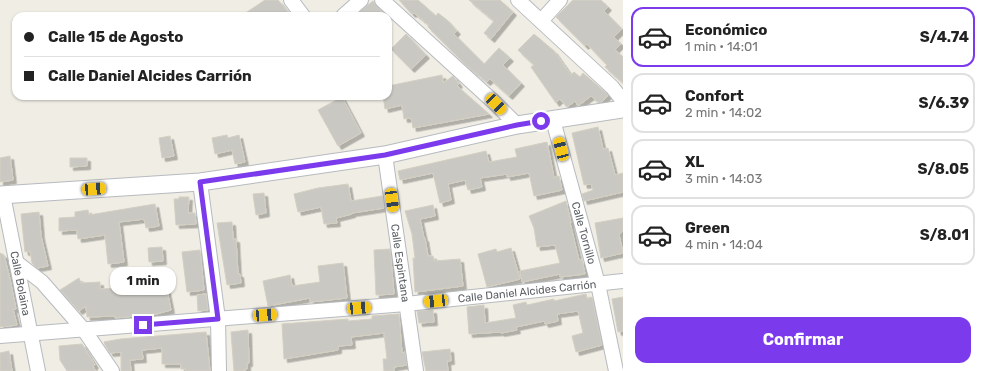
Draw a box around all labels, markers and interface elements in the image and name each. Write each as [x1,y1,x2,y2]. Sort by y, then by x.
icon: car [637,19,673,55]
text: Económico [685,21,767,39]
text: Calle 15 de Agosto [48,28,183,46]
text: S/4.74 [920,28,969,46]
text: 1 min · 14:01 [685,39,758,54]
text: Calle Daniel Alcides Carrión [48,67,252,85]
icon: car [637,85,673,121]
text: Confort [685,87,744,105]
car [483,91,509,117]
text: S/6.39 [919,94,969,112]
text: 2 min · 14:02 [685,105,762,120]
route start [532,112,550,130]
car [552,136,570,162]
icon: car [637,151,673,187]
text: XL [685,153,704,171]
text: S/8.05 [917,160,969,178]
text: 3 min · 14:03 [685,171,762,186]
car [82,182,106,196]
car [384,187,400,213]
street label: Calle Tornillo [569,200,598,266]
icon: car [637,217,673,253]
text: Green [685,219,730,237]
street label: Calle Espintana [388,223,412,303]
text: S/8.01 [920,226,969,244]
text: 4 min · 14:04 [685,237,763,252]
street label: Calle Bolaina [7,250,33,317]
callout: 1 min [110,267,176,295]
text: 1 min [126,273,160,288]
street label: Calle Daniel Alcides Carrión [457,278,597,305]
car [423,294,449,308]
car [347,301,371,315]
car [253,308,277,322]
route end [134,316,152,334]
button: Confirmar [635,317,971,363]

